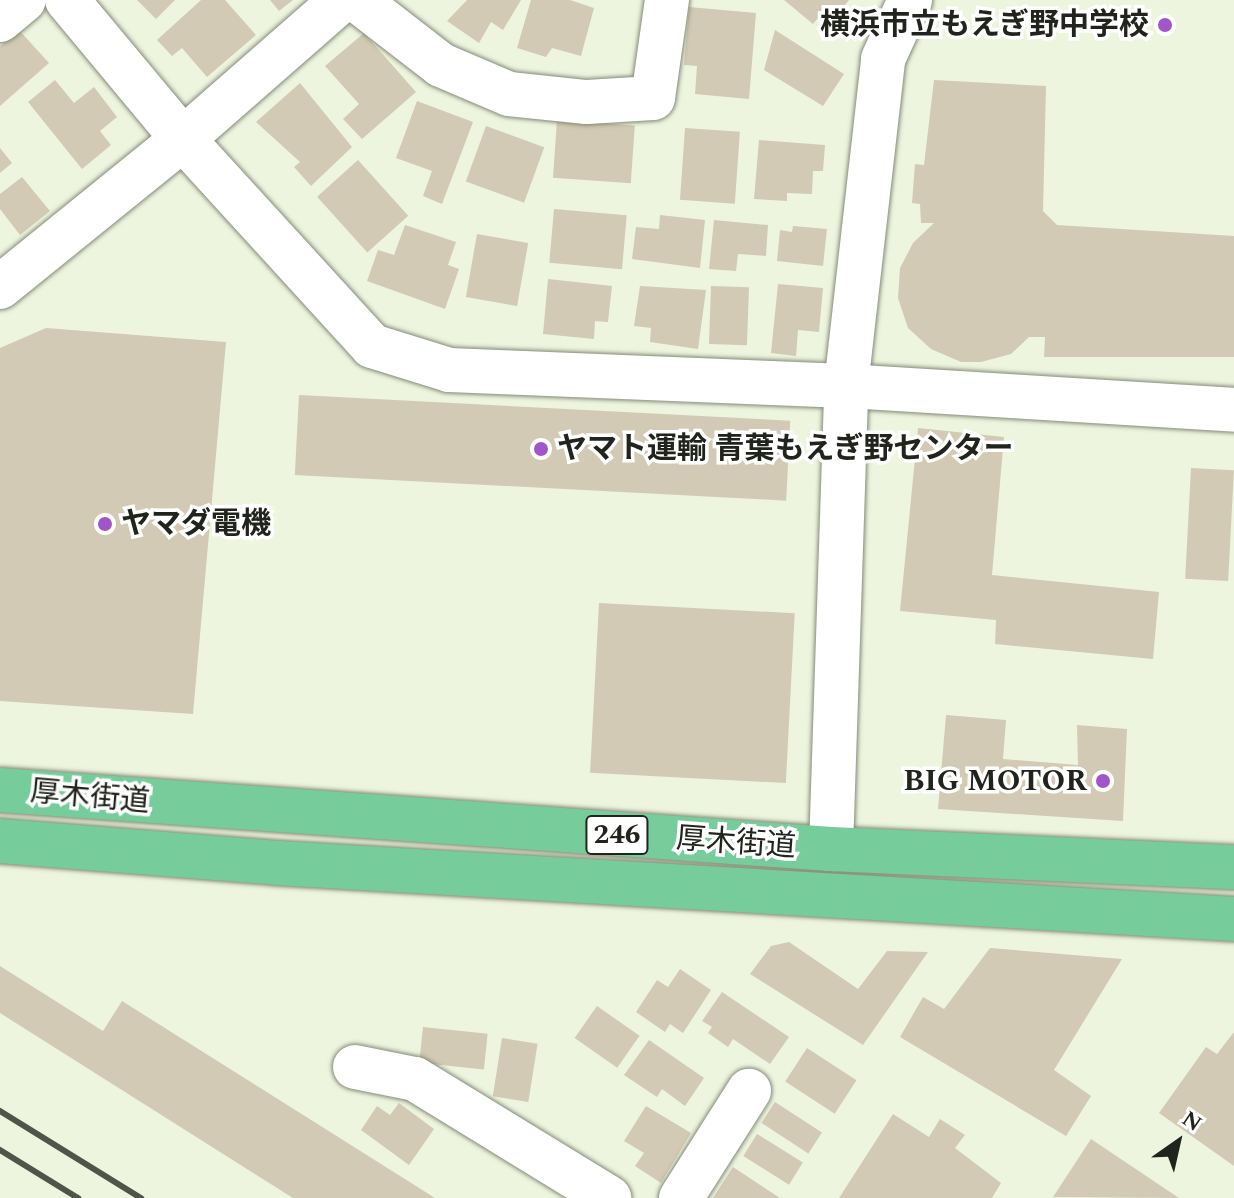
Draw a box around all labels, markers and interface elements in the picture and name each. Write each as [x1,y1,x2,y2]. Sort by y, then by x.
place label: 横浜市立もえぎ野中学校 [819,7,1149,43]
marker: 横浜市立もえぎ野中学校 [1156,16,1174,34]
place label: ヤマト運輸 青葉もえぎ野センター [557,431,1014,467]
marker: ヤマト運輸 青葉もえぎ野センター [532,440,550,458]
place label: ヤマダ電機 [121,506,271,542]
marker: ヤマダ電機 [96,515,114,533]
place label: BIG MOTOR [903,763,1087,799]
marker: BIG MOTOR [1094,772,1112,790]
street label: 厚木街道 [29,774,151,820]
road number: 246 [585,811,649,859]
street label: 厚木街道 [675,821,797,865]
north arrow [1138,1102,1218,1182]
text: N [1175,1103,1208,1140]

